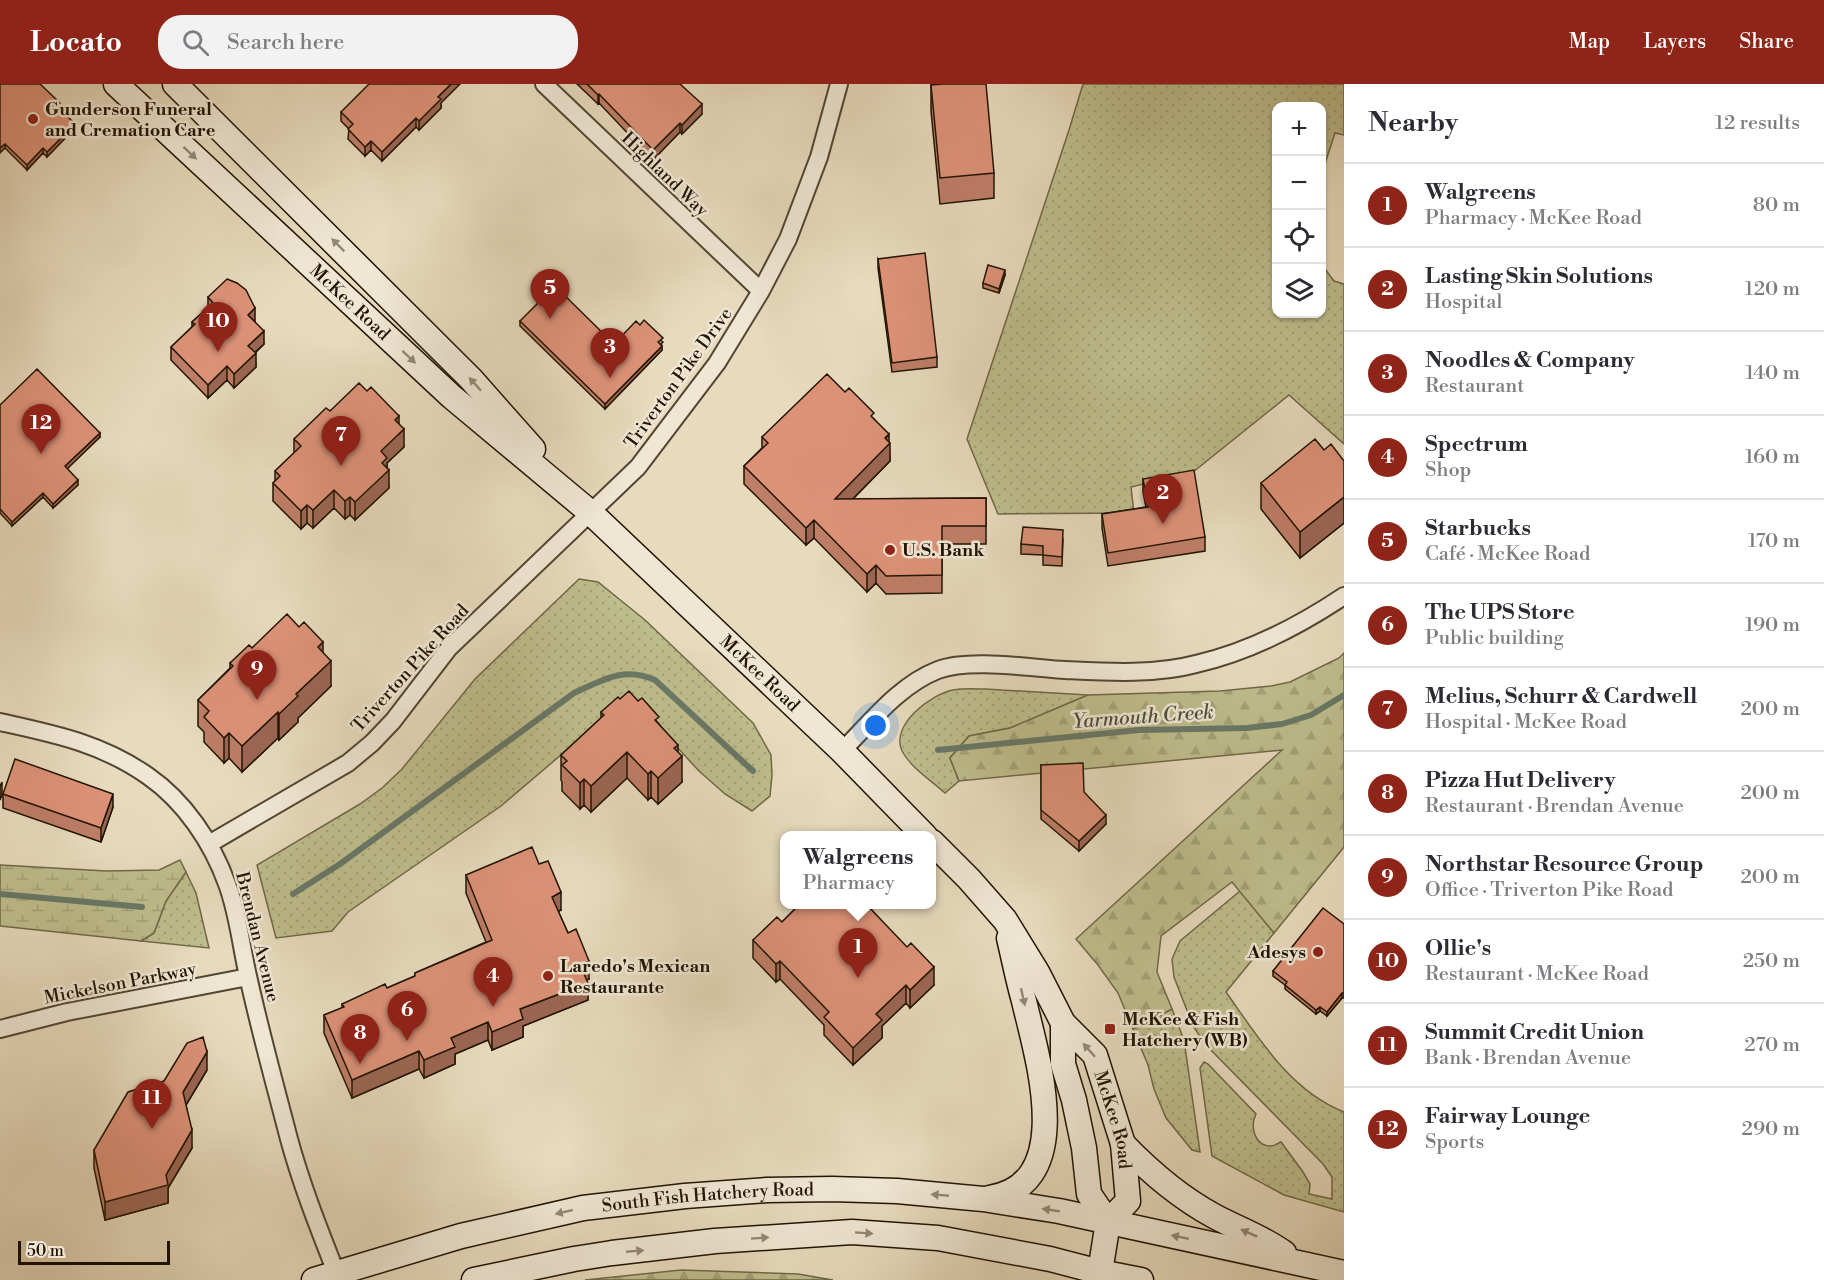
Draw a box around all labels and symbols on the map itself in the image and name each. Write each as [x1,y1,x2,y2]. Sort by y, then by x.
place label: Gunderson Funeral and Cremation Care [45,98,216,142]
marker: Gunderson Funeral and Cremation Care [26,112,40,126]
street label: Highland Way [616,127,713,222]
one-way arrow [182,146,197,160]
one-way arrow [331,238,345,253]
street label: McKee Road [305,259,395,346]
pin: 5 [530,270,570,319]
pin: 10 [198,302,238,352]
street label: Triverton Pike Drive [619,303,737,453]
pin: 3 [590,328,630,378]
one-way arrow [402,350,416,364]
one-way arrow [469,377,482,392]
pin: 12 [22,404,60,454]
pin: 7 [322,416,360,466]
pin: 2 [1144,474,1182,524]
place label: U.S. Bank [902,539,985,562]
marker: U.S. Bank [883,543,897,557]
street label: Triverton Pike Road [347,599,475,737]
street label: McKee Road [715,630,805,717]
pin: 9 [238,650,276,700]
water label: Yarmouth Creek [1072,700,1214,735]
your location [861,711,890,740]
street label: Brendan Avenue [230,869,285,1005]
pin: 1 [838,928,878,978]
place label: Adesys [1246,941,1306,964]
marker: Adesys [1311,945,1325,959]
place label: Laredo's Mexican Restaurante [560,955,710,999]
street label: Mickelson Parkway [42,957,198,1010]
pin: 4 [474,958,512,1007]
marker: Laredo's Mexican Restaurante [541,969,555,983]
one-way arrow [1018,988,1028,1007]
pin: 6 [388,992,426,1041]
place label: McKee & Fish Hatchery (WB) [1122,1008,1248,1052]
pin: 8 [340,1014,380,1064]
marker: McKee & Fish Hatchery (WB) [1103,1022,1117,1036]
one-way arrow [1083,1043,1096,1058]
street label: McKee Road [1089,1068,1136,1171]
pin: 11 [132,1080,172,1129]
street label: South Fish Hatchery Road [601,1178,815,1218]
one-way arrow [930,1190,949,1200]
one-way arrow [1041,1205,1060,1214]
one-way arrow [554,1208,573,1217]
one-way arrow [855,1228,874,1238]
one-way arrow [1240,1228,1257,1237]
one-way arrow [1170,1232,1189,1241]
one-way arrow [751,1233,770,1243]
scale bar [18,1238,170,1266]
one-way arrow [625,1247,644,1256]

